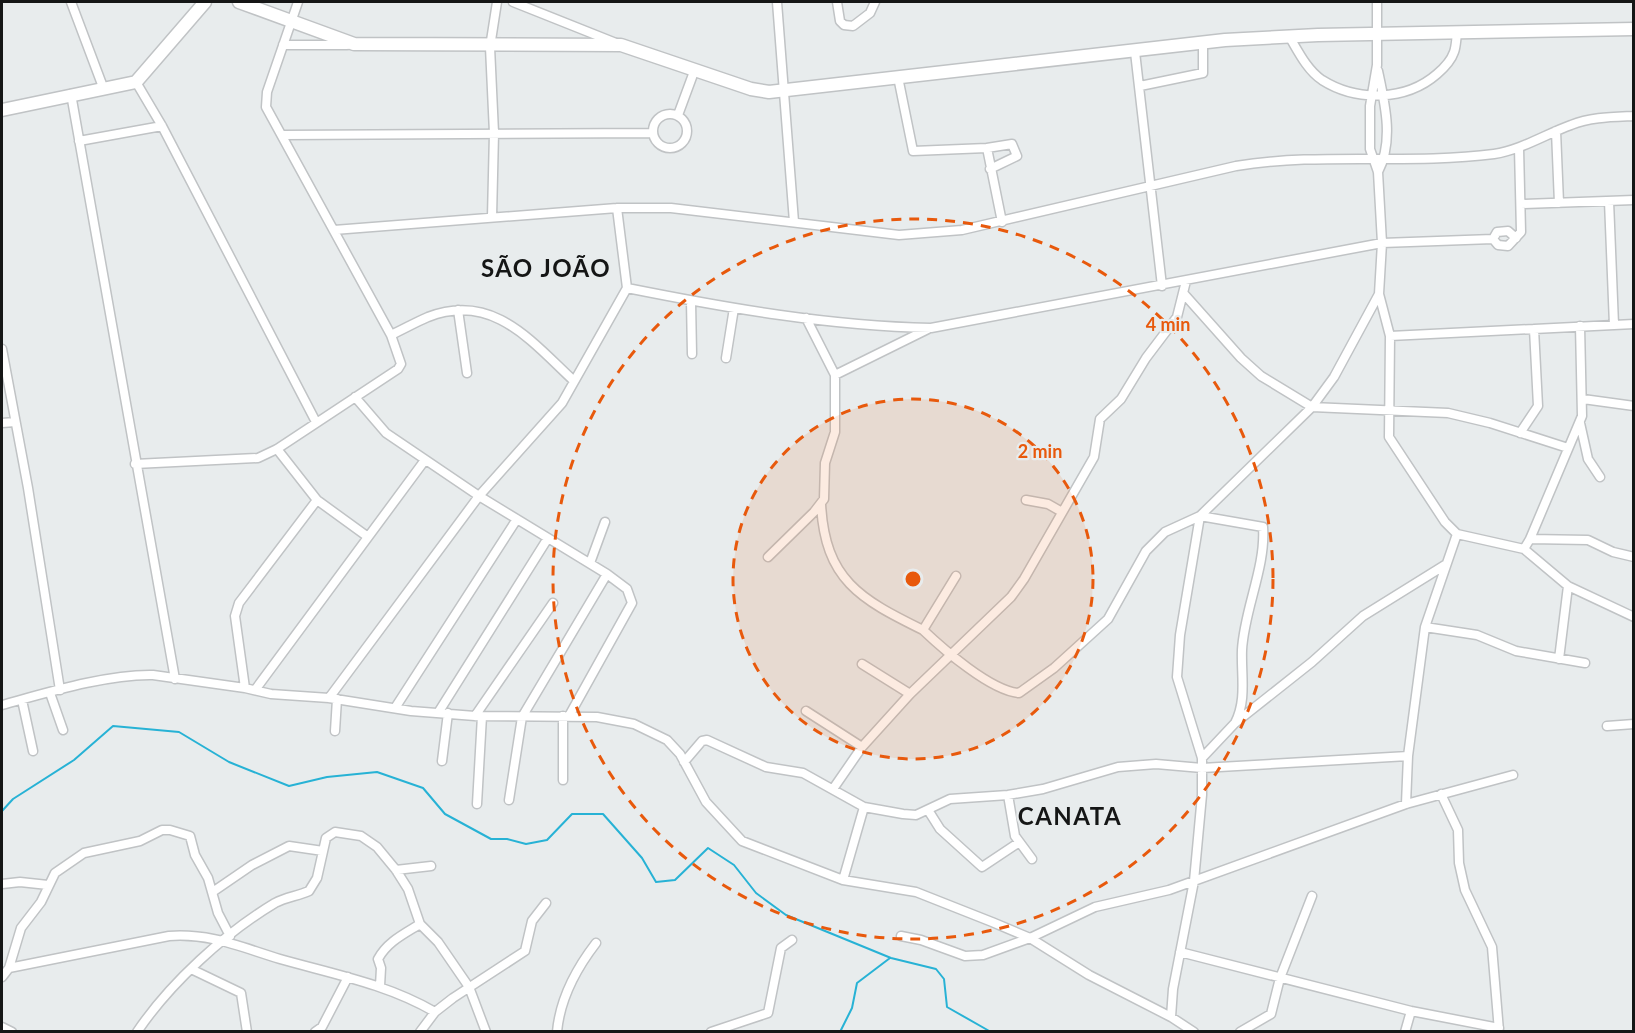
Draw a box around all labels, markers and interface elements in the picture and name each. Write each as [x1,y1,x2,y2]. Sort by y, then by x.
district label: SÃO JOÃO [481,253,611,282]
text: 4 min [1146,313,1190,335]
text: 2 min [1018,440,1062,462]
centre of rings [903,569,923,589]
district label: CANATA [1018,801,1122,830]

